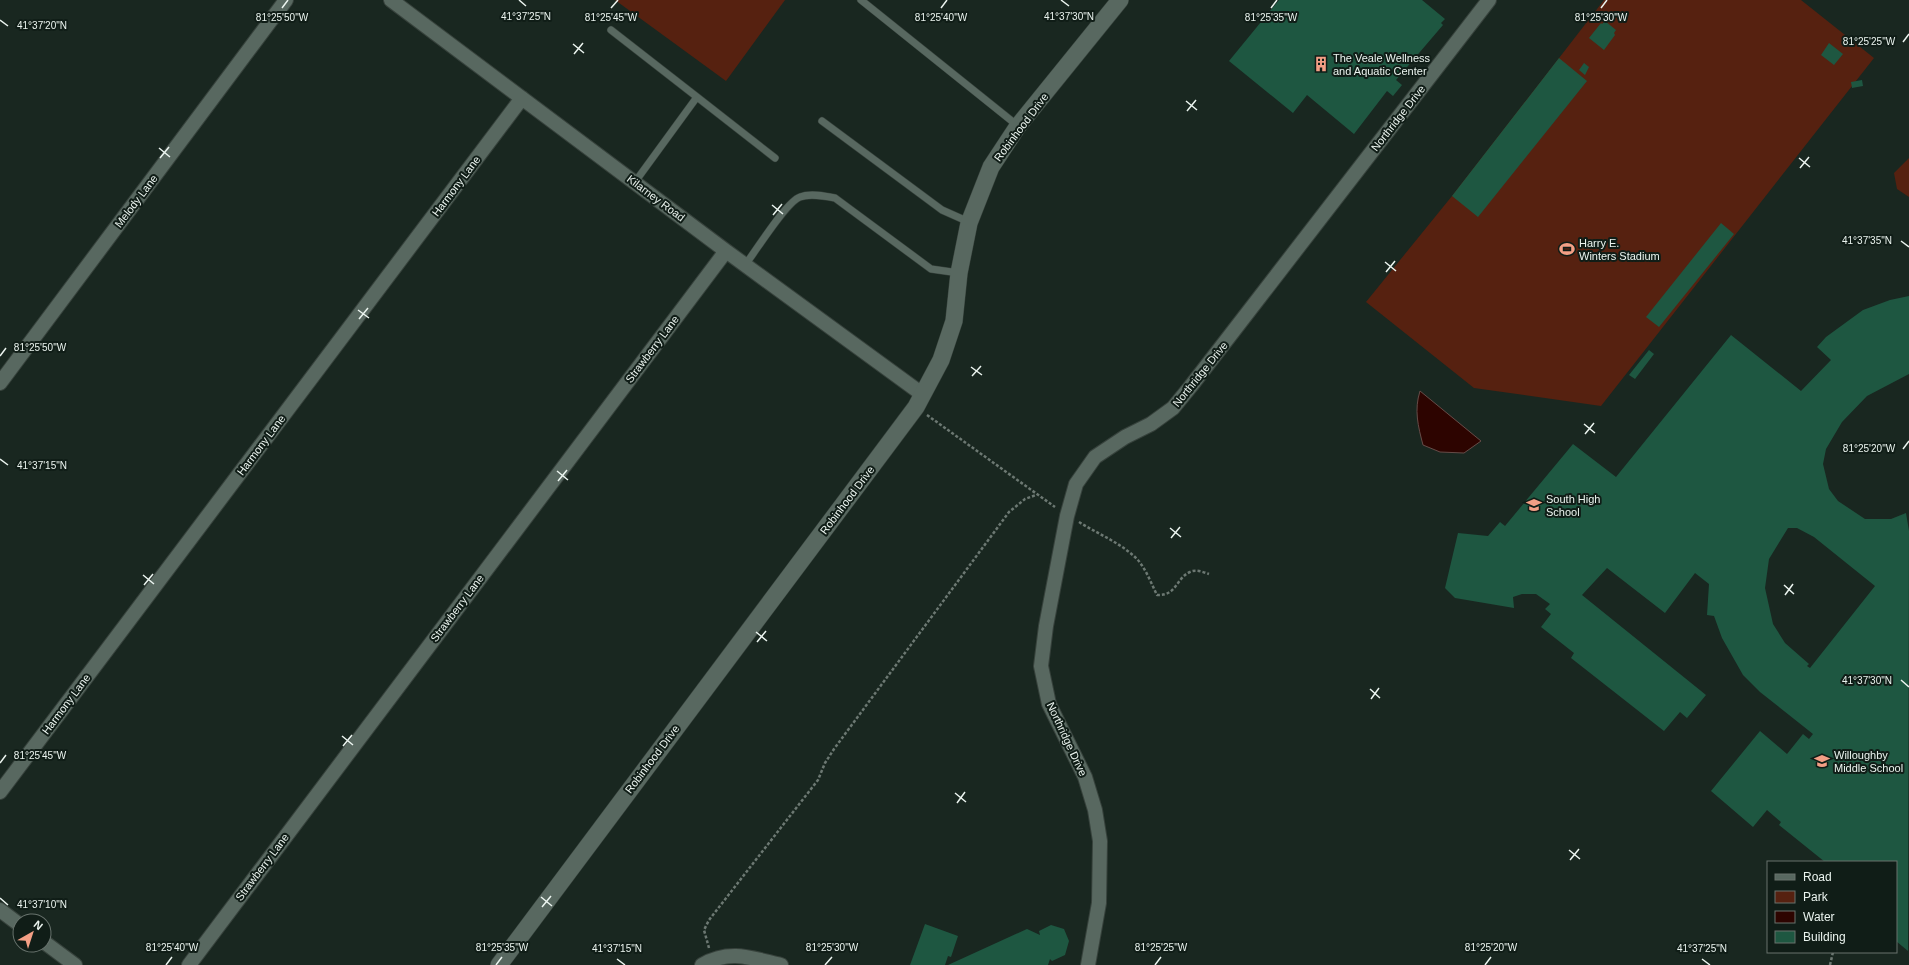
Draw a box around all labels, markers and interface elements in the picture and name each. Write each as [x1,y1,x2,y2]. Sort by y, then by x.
text: 41°37'25"N [501,11,551,22]
text: 41°37'30"N [1044,11,1094,22]
text: 81°25'50"W [256,12,309,23]
text: 81°25'45"W [585,12,638,23]
text: 81°25'40"W [915,12,968,23]
text: 81°25'35"W [1245,12,1298,23]
text: 81°25'30"W [1575,12,1628,23]
text: 41°37'20"N [17,20,67,31]
text: 81°25'25"W [1843,36,1896,47]
place label: The Veale Wellness and Aquatic Center [1333,52,1431,77]
building icon: The Veale Wellness and Aquatic Center [1312,55,1330,73]
street label: Northridge Drive [1369,83,1427,153]
street label: Robinhood Drive [992,91,1050,163]
street label: Harmony Lane [429,154,483,218]
street label: Melody Lane [112,172,160,230]
street label: Kilarney Road [625,172,687,224]
text: 41°37'35"N [1842,235,1892,246]
place label: Harry E. Winters Stadium [1579,237,1660,262]
sports icon: Harry E. Winters Stadium [1558,240,1576,258]
street label: Strawberry Lane [623,313,681,385]
street label: Northridge Drive [1170,339,1230,409]
text: 81°25'50"W [14,342,67,353]
street label: Harmony Lane [234,413,288,477]
text: 81°25'20"W [1843,443,1896,454]
text: 41°37'15"N [17,460,67,471]
street label: Robinhood Drive [818,464,876,536]
place label: South High School [1546,493,1600,518]
school or university icon: South High School [1525,496,1543,514]
street label: Strawberry Lane [428,572,486,644]
street label: Harmony Lane [39,672,93,736]
text: 41°37'30"N [1842,675,1892,686]
street label: Northridge Drive [1045,700,1089,778]
street label: Robinhood Drive [623,723,681,795]
place label: Willoughby Middle School [1834,749,1903,774]
text: 81°25'45"W [14,750,67,761]
school or university icon: Willoughby Middle School [1813,752,1831,770]
street label: Strawberry Lane [233,831,291,903]
legend [1767,861,1897,953]
text: Road [1803,870,1832,884]
text: Park [1803,890,1829,904]
text: 41°37'10"N [17,899,67,910]
text: Water [1803,910,1835,924]
north arrow [12,913,52,953]
text: N [31,918,45,932]
text: Building [1803,930,1846,944]
text: 81°25'40"W [146,942,199,953]
text: 81°25'35"W [476,942,529,953]
text: 81°25'30"W [806,942,859,953]
text: 81°25'25"W [1135,942,1188,953]
text: 81°25'20"W [1465,942,1518,953]
text: 41°37'15"N [592,943,642,954]
text: 41°37'25"N [1677,943,1727,954]

